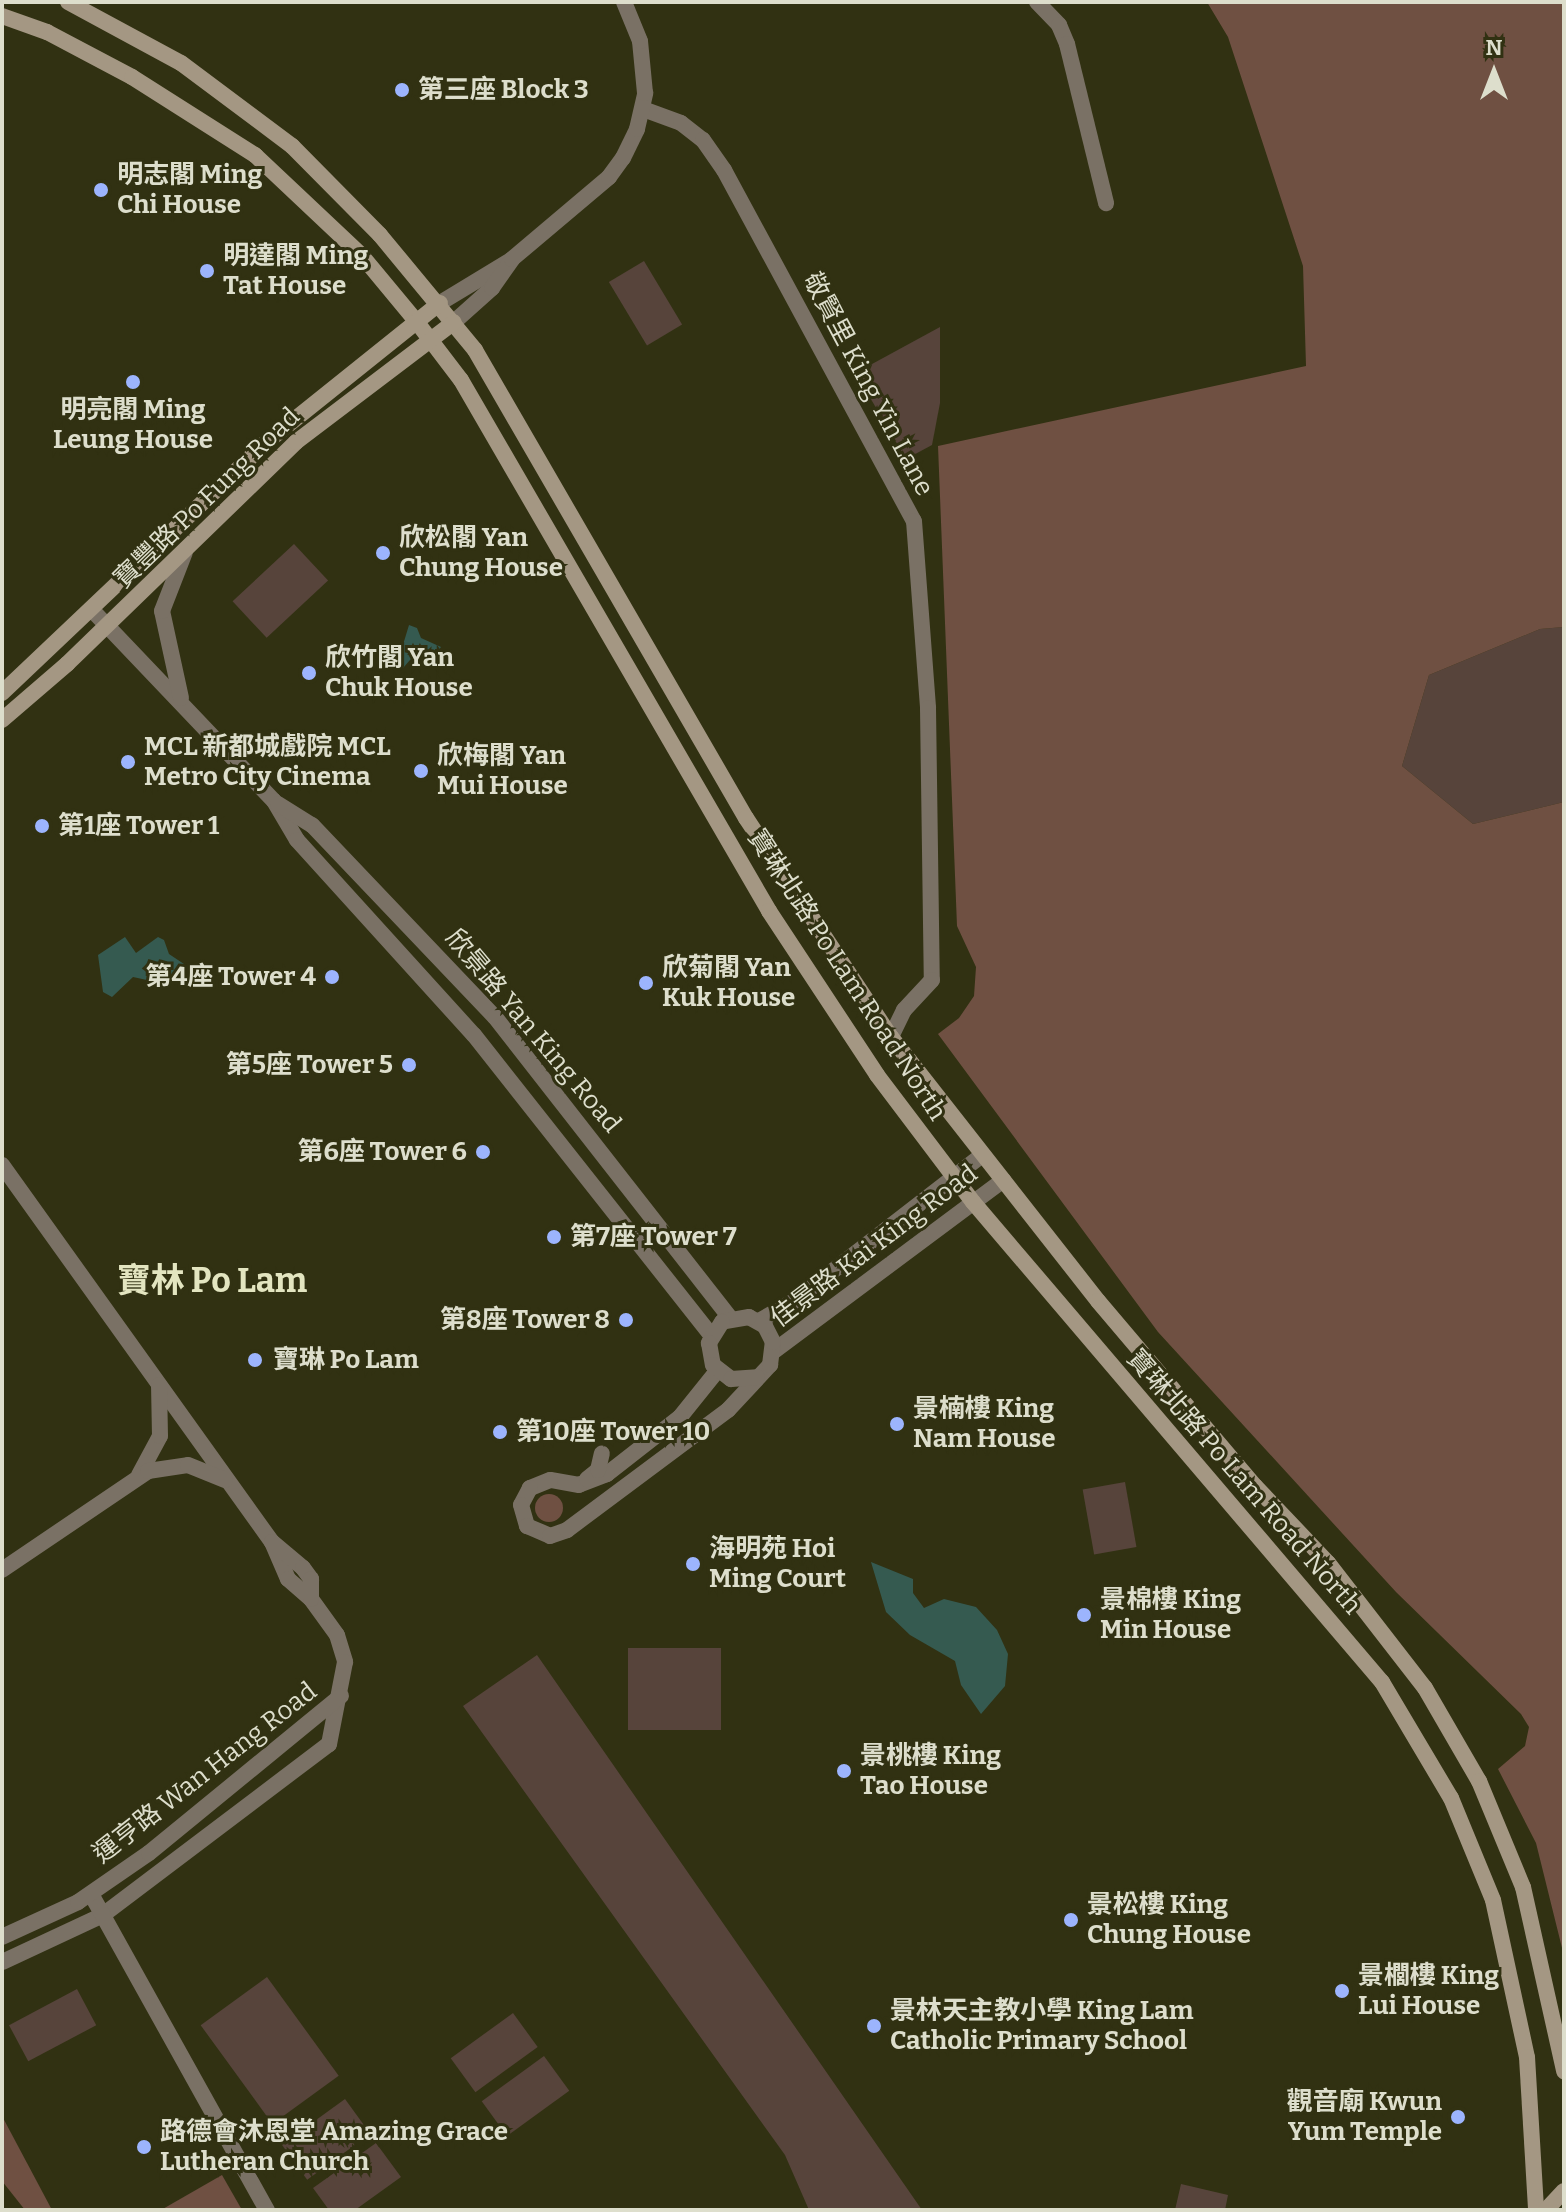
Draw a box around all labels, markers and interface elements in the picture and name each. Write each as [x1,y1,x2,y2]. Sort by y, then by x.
north arrow [1454,32,1534,112]
text: N [1486,34,1502,61]
place label: 第三座 Block 3 [418,74,589,106]
marker: 第三座 Block 3 [393,81,411,99]
place label: 明志閣 Ming Chi House [117,159,262,220]
marker: 明志閣 Ming Chi House [92,181,110,199]
place label: 明達閣 Ming Tat House [223,240,368,302]
marker: 明達閣 Ming Tat House [198,262,216,280]
street label: 敬賢里 King Yin Lane [796,267,940,501]
marker: 明亮閣 Ming Leung House [124,373,142,391]
place label: 明亮閣 Ming Leung House [53,394,213,456]
street label: 寶豐路 Po Fung Road [108,401,306,595]
place label: 欣松閣 Yan Chung House [399,522,563,584]
marker: 欣松閣 Yan Chung House [374,544,392,562]
place label: 欣竹閣 Yan Chuk House [325,642,473,704]
marker: 欣竹閣 Yan Chuk House [300,664,318,682]
place label: MCL 新都城戲院 MCL Metro City Cinema [144,731,391,792]
place label: 欣梅閣 Yan Mui House [437,740,568,802]
marker: MCL 新都城戲院 MCL Metro City Cinema [119,753,137,771]
marker: 欣梅閣 Yan Mui House [412,762,430,780]
place label: 第1座 Tower 1 [58,810,219,842]
marker: 第1座 Tower 1 [33,817,51,835]
street label: 寶琳北路 Po Lam Road North [741,824,953,1126]
street label: 欣景路 Yan King Road [439,923,627,1139]
place label: 欣菊閣 Yan Kuk House [662,952,795,1014]
place label: 第4座 Tower 4 [146,961,316,993]
marker: 第4座 Tower 4 [323,968,341,986]
marker: 欣菊閣 Yan Kuk House [637,974,655,992]
place label: 第5座 Tower 5 [226,1049,393,1081]
marker: 第5座 Tower 5 [400,1056,418,1074]
place label: 第6座 Tower 6 [298,1136,467,1168]
marker: 第6座 Tower 6 [474,1143,492,1161]
street label: 佳景路 Kai King Road [764,1158,984,1334]
place label: 第7座 Tower 7 [570,1221,737,1253]
marker: 第7座 Tower 7 [545,1228,563,1246]
district label: 寶林 Po Lam [117,1261,307,1301]
place label: 第8座 Tower 8 [440,1304,610,1336]
marker: 第8座 Tower 8 [617,1311,635,1329]
street label: 寶琳北路 Po Lam Road North [1120,1343,1368,1621]
place label: 寶琳 Po Lam [273,1344,419,1376]
marker: 寶琳 Po Lam [244,1349,266,1371]
place label: 景楠樓 King Nam House [913,1393,1056,1454]
marker: 景楠樓 King Nam House [888,1415,906,1433]
place label: 第10座 Tower 10 [516,1416,710,1448]
marker: 第10座 Tower 10 [491,1423,509,1441]
place label: 海明苑 Hoi Ming Court [709,1533,846,1594]
marker: 海明苑 Hoi Ming Court [684,1555,702,1573]
place label: 景棉樓 King Min House [1100,1584,1241,1646]
marker: 景棉樓 King Min House [1075,1606,1093,1624]
street label: 運亨路 Wan Hang Road [87,1676,323,1870]
place label: 景桃樓 King Tao House [860,1740,1001,1802]
marker: 景桃樓 King Tao House [835,1762,853,1780]
place label: 景松樓 King Chung House [1087,1889,1251,1950]
marker: 景松樓 King Chung House [1062,1911,1080,1929]
place label: 景櫚樓 King Lui House [1358,1960,1499,2022]
marker: 景櫚樓 King Lui House [1333,1982,1351,2000]
place label: 景林天主教小學 King Lam Catholic Primary School [890,1995,1193,2056]
marker: 景林天主教小學 King Lam Catholic Primary School [865,2017,883,2035]
place label: 觀音廟 Kwun Yum Temple [1286,2086,1442,2148]
marker: 觀音廟 Kwun Yum Temple [1449,2108,1467,2126]
place label: 路德會沐恩堂 Amazing Grace Lutheran Church [160,2116,508,2178]
marker: 路德會沐恩堂 Amazing Grace Lutheran Church [135,2138,153,2156]

